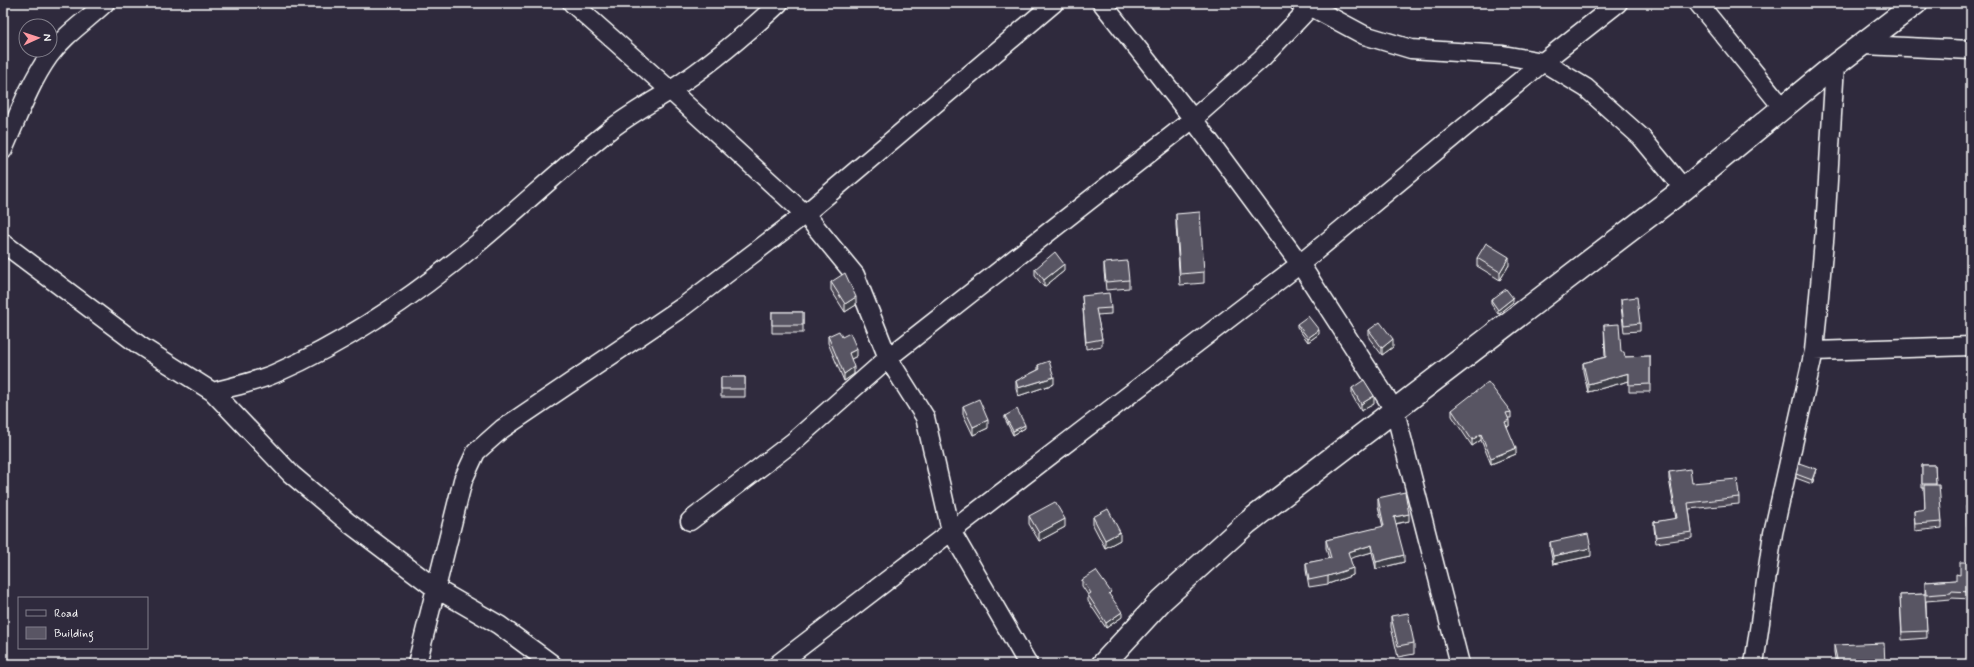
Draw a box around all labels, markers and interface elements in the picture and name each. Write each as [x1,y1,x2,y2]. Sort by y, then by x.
north arrow [18,18,58,58]
text: N [40,34,54,42]
legend [18,597,148,649]
text: Road [54,606,78,622]
text: Building [54,626,94,643]

